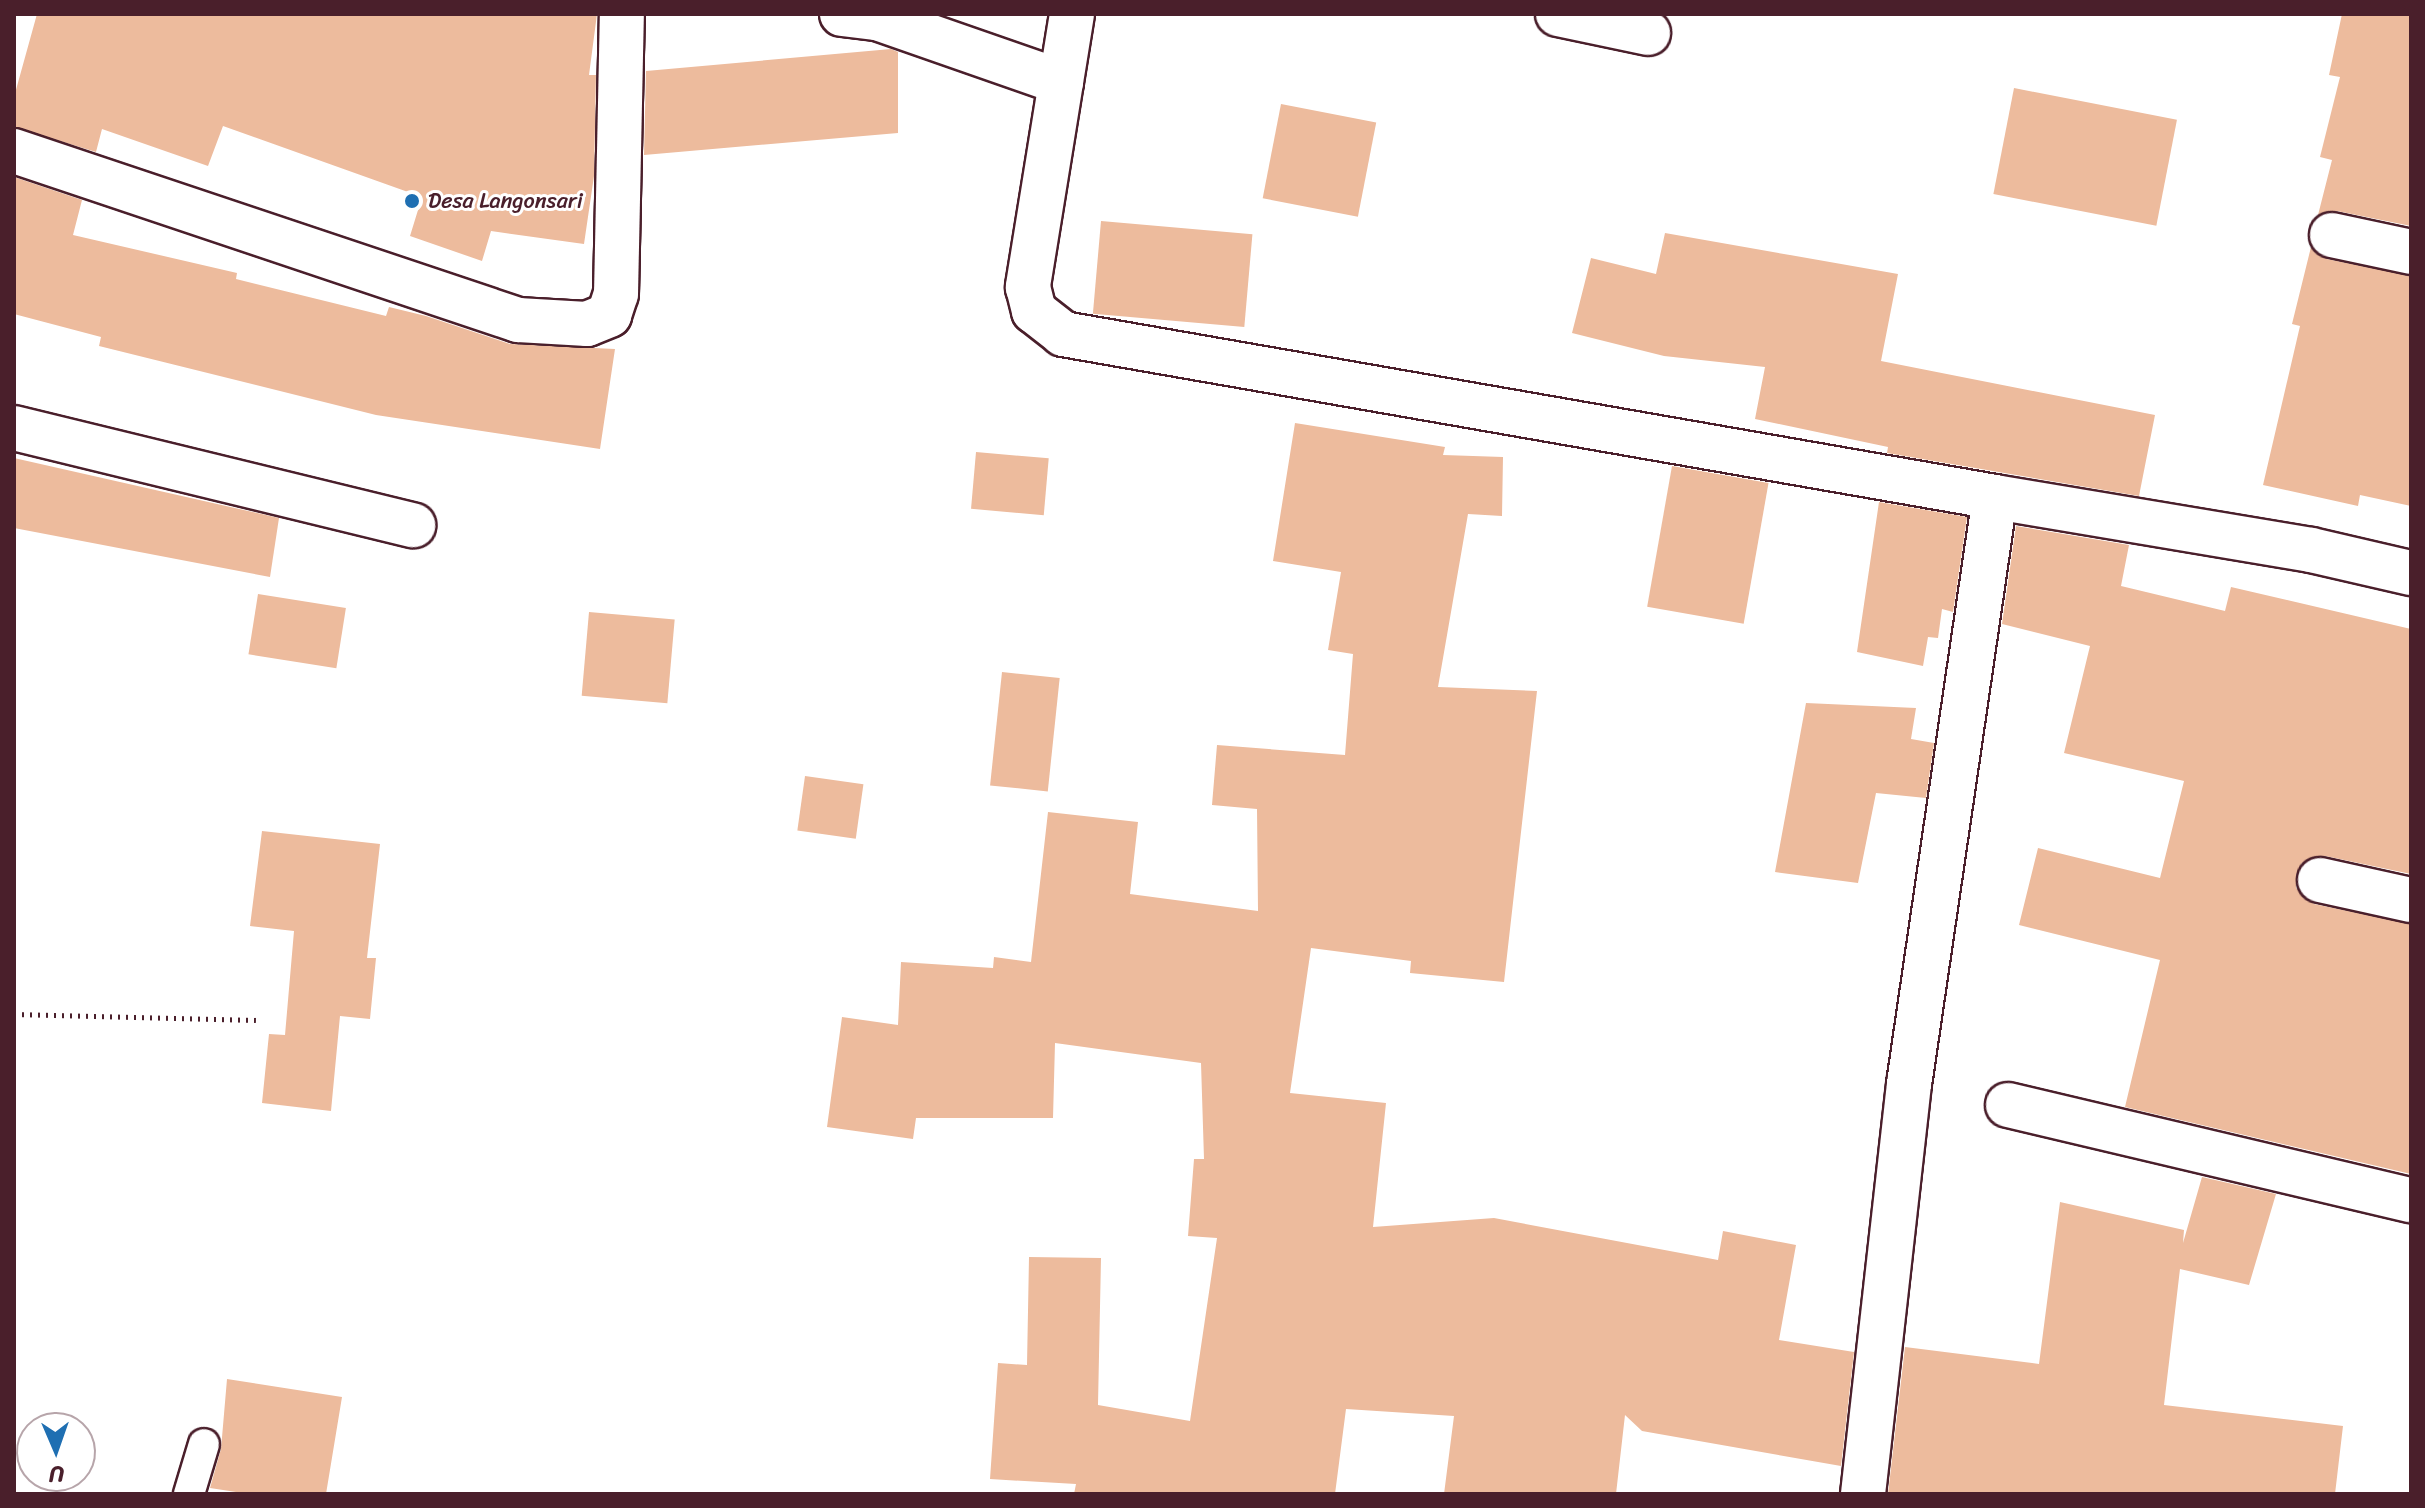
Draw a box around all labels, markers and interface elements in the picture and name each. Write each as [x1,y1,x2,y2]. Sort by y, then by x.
place label: Desa Langonsari [428,188,583,214]
marker: Desa Langonsari [403,192,421,210]
north arrow [16,1412,96,1492]
text: U [49,1455,65,1494]

